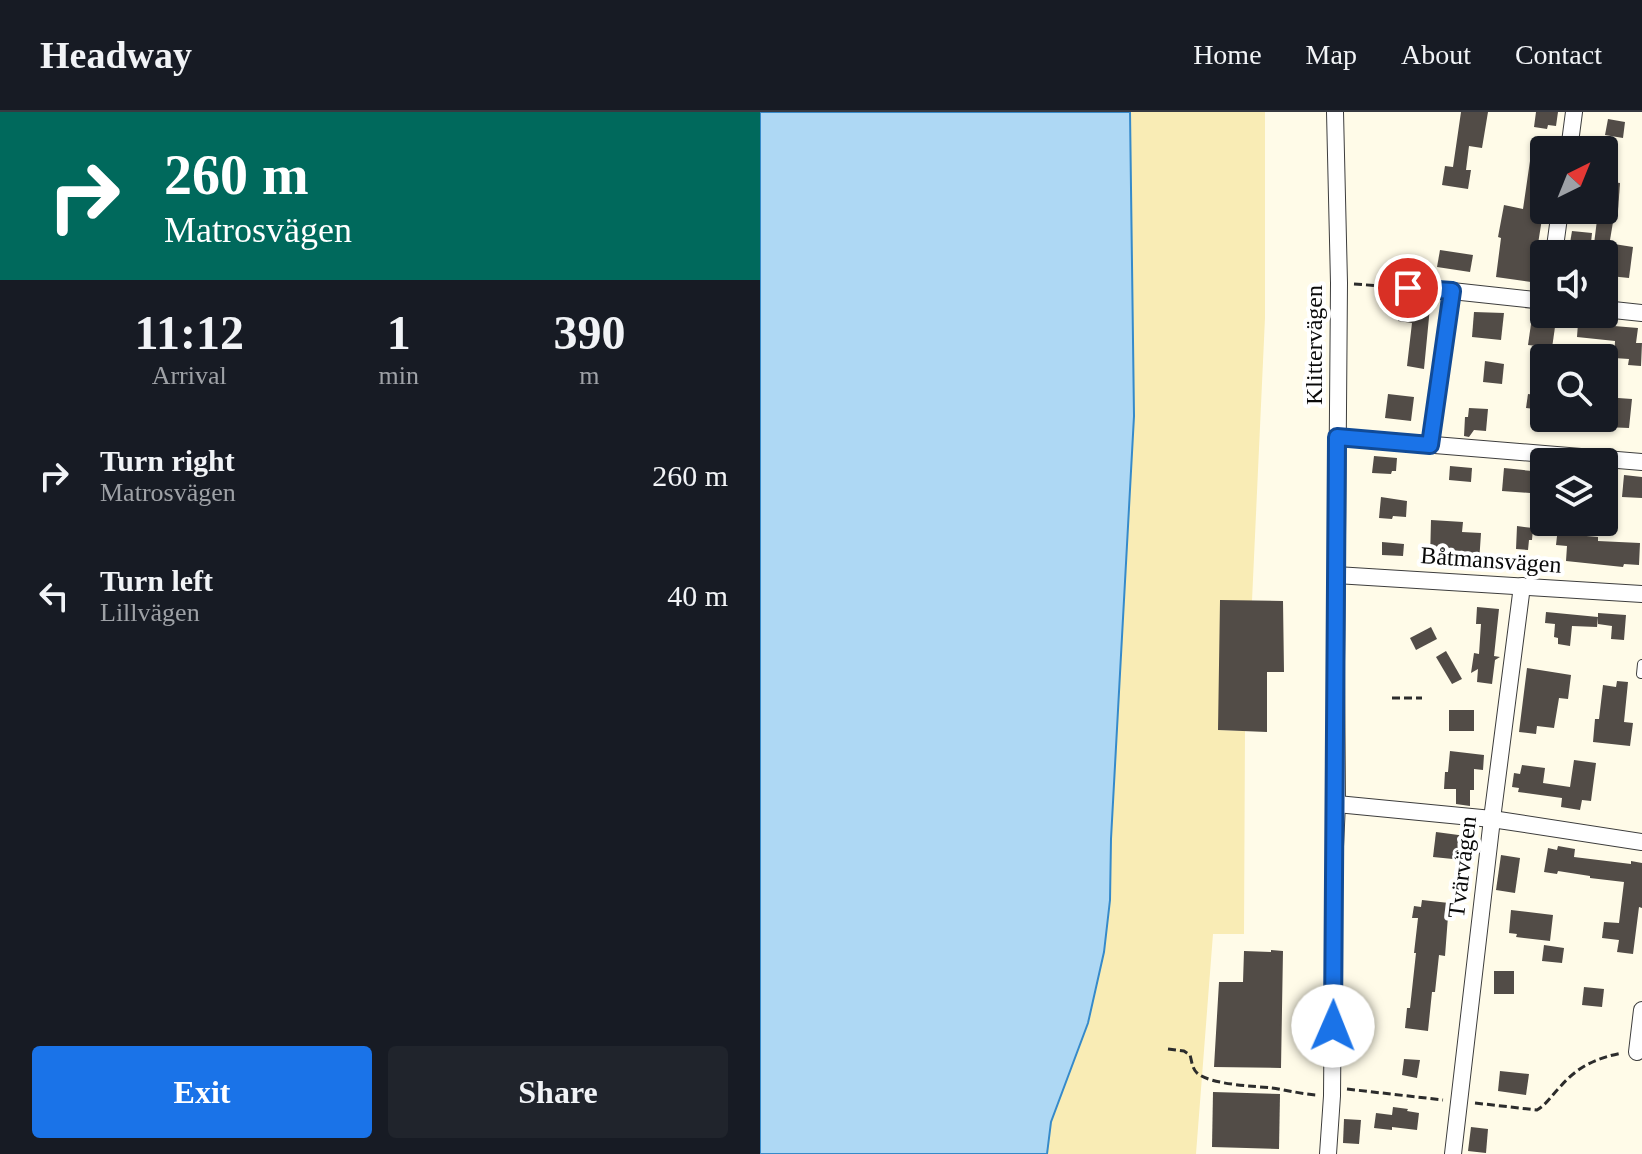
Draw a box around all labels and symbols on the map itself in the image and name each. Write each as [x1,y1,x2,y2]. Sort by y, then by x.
north arrow [1530,136,1618,224]
pin [1374,254,1442,322]
street label: Klittervägen [1301,285,1327,405]
street label: Båtmansvägen [1420,542,1562,578]
street label: Tvärvägen [1443,814,1481,920]
position arrow [1291,984,1375,1068]

